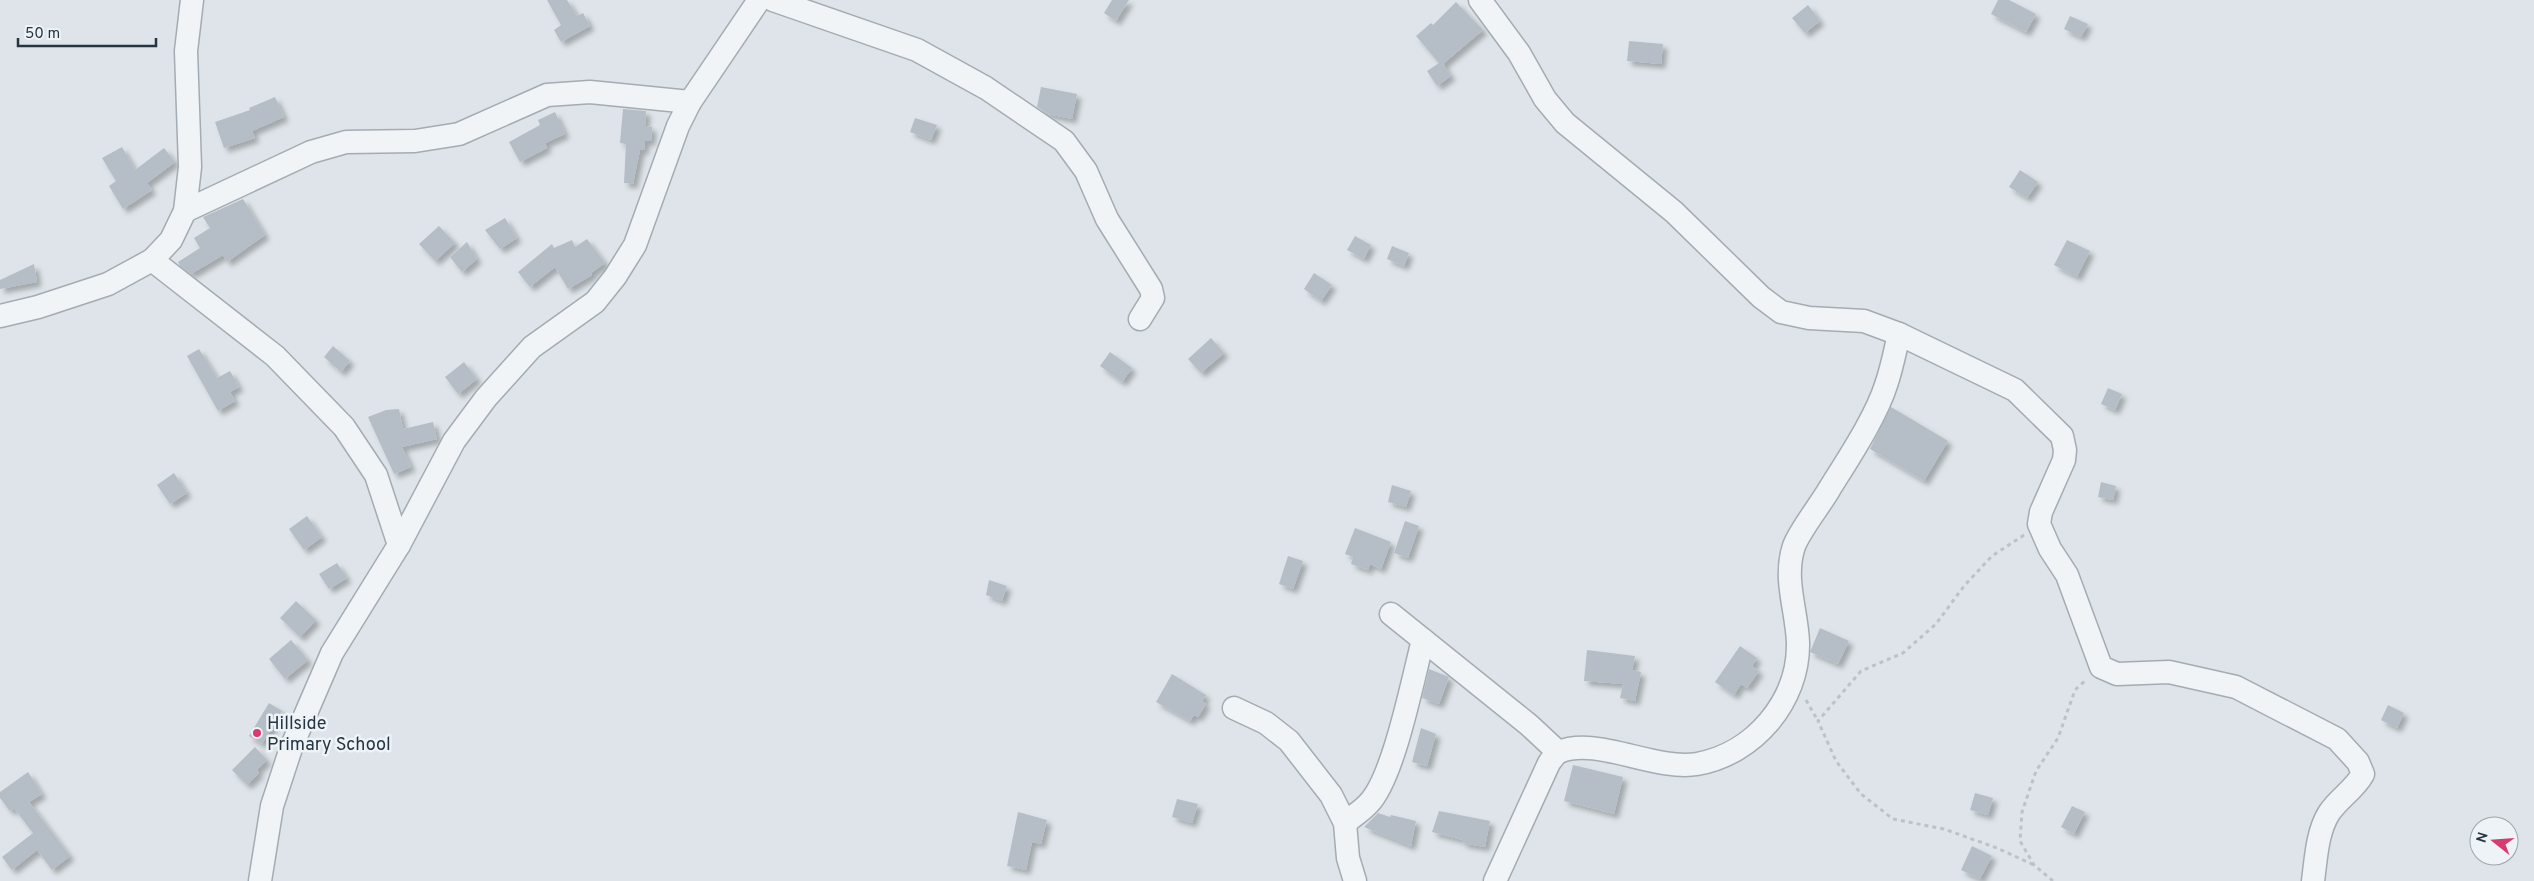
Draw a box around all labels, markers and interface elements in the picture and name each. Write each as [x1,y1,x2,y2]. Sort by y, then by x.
scale bar [18,15,155,47]
text: 50 m [25,25,60,44]
place label: Hillside Primary School [267,713,391,757]
marker: Hillside Primary School [251,727,263,739]
north arrow [2469,816,2519,866]
text: N [2473,830,2493,845]

